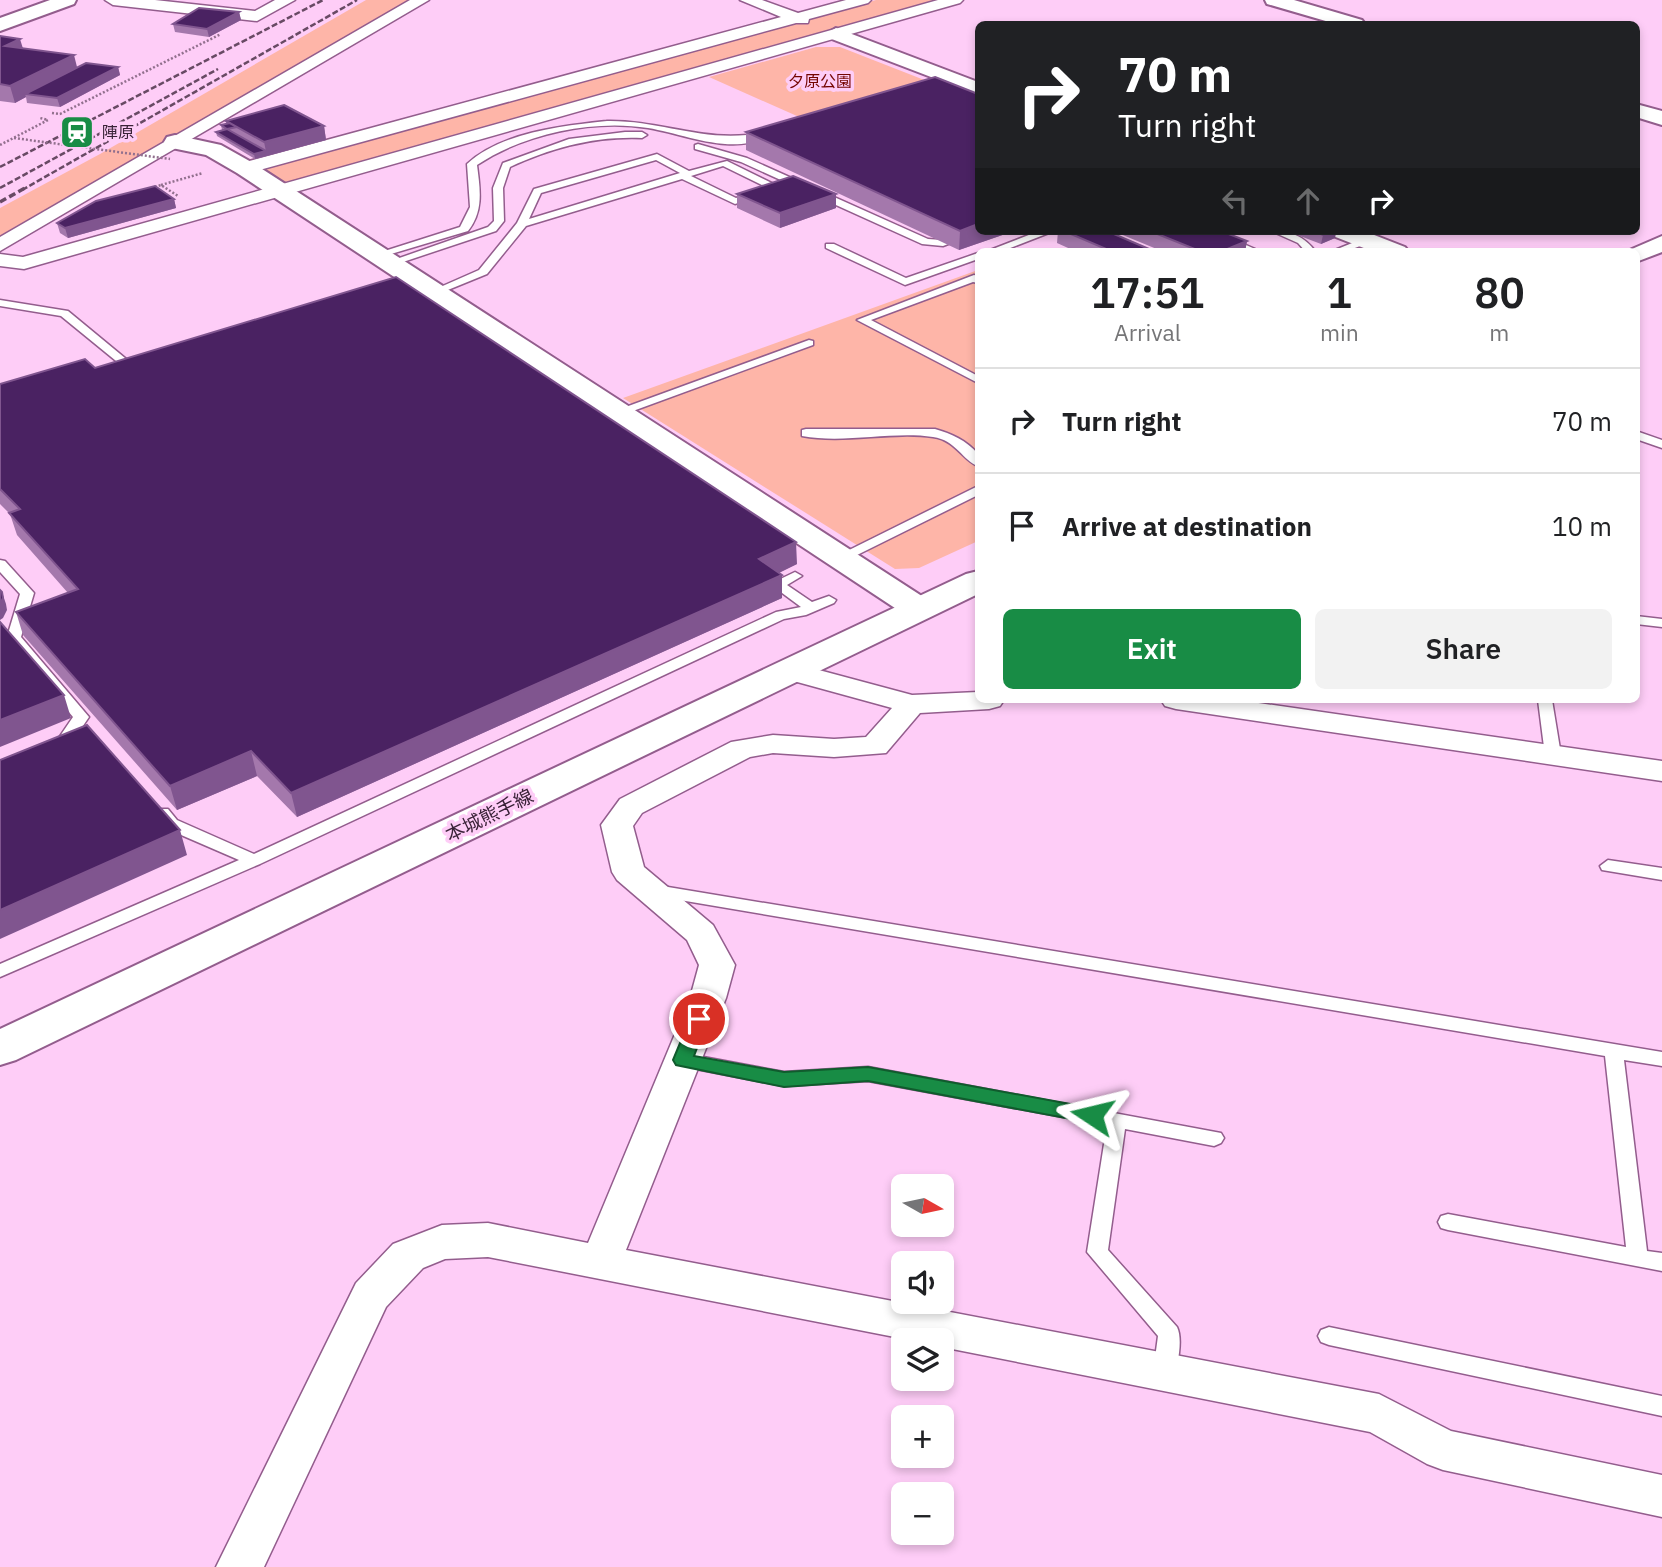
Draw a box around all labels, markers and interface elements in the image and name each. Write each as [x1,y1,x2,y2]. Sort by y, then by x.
text: 70 m [1118,42,1232,105]
icon: right [1003,49,1094,140]
park label: 夕原公園 [788,71,852,91]
text: Turn right [1118,104,1256,146]
station icon: 陣原 [58,113,96,151]
place label: 陣原 [102,122,134,142]
icon: left [1216,182,1254,220]
icon: ahead [1289,182,1327,220]
icon: right [1362,182,1400,220]
text: 17:51 [1090,265,1205,320]
text: 1 [1327,265,1352,320]
text: 80 [1474,265,1525,320]
text: Arrival [1114,317,1181,347]
text: min [1320,317,1359,347]
text: m [1489,317,1509,347]
icon: right [1003,402,1041,440]
text: Turn right [1062,404,1181,438]
text: 70 m [1552,404,1612,438]
icon: arrive [1003,507,1041,545]
text: Arrive at destination [1062,509,1312,543]
text: 10 m [1552,509,1612,543]
button: Exit [1003,609,1301,689]
button: Share [1315,609,1612,689]
street label: 本城熊手線 [441,783,537,847]
pin [669,989,729,1049]
icon: arrive [680,1000,718,1038]
position arrow [1055,1078,1129,1152]
north arrow [891,1174,954,1237]
map controls [891,1174,954,1545]
button: sound [891,1251,954,1314]
button: layers [891,1328,954,1391]
button: + [891,1405,954,1468]
button: − [891,1482,954,1545]

